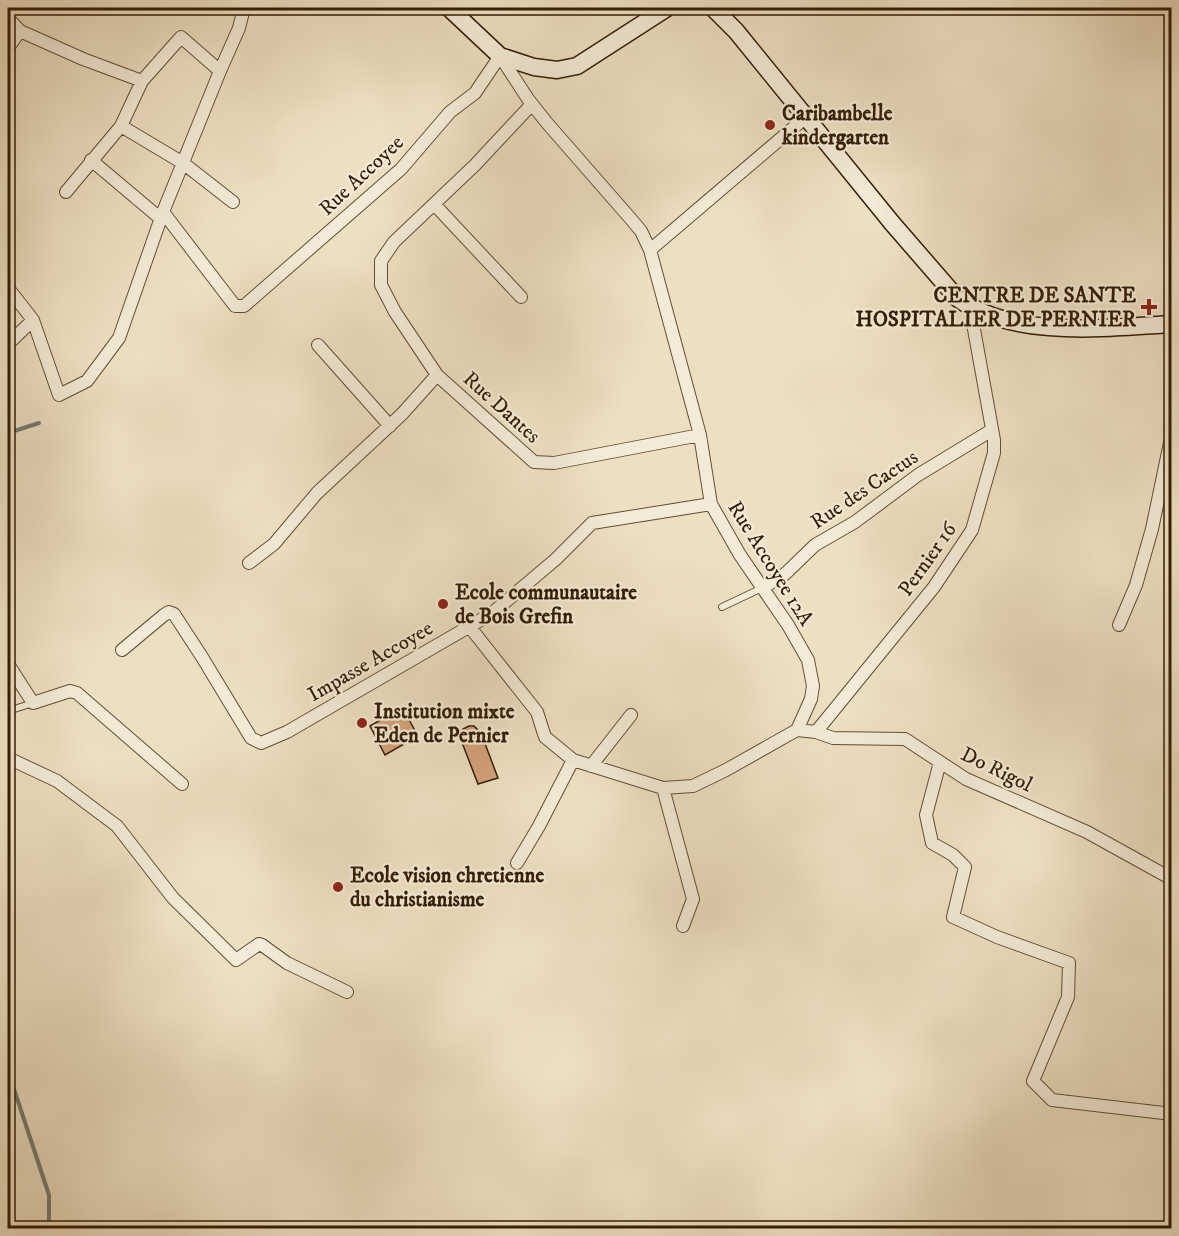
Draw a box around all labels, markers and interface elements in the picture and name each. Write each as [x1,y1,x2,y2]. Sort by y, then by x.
place label: Caribambelle kindergarten [781,101,893,151]
marker: Caribambelle kindergarten [763,118,777,132]
street label: Rue Accoyee [314,130,410,222]
place label: CENTRE DE SANTE HOSPITALIER DE PERNIER [856,283,1137,333]
marker: CENTRE DE SANTE HOSPITALIER DE PERNIER [1140,298,1158,316]
street label: Rue Dantes [457,366,545,449]
street label: Rue des Cactus [806,444,923,535]
street label: Rue Accoyee 12A [721,496,819,631]
street label: Pernier 16 [893,517,963,602]
place label: Ecole communautaire de Bois Grefin [455,580,637,630]
marker: Ecole communautaire de Bois Grefin [436,597,450,611]
street label: Impasse Accoyee [303,615,438,708]
place label: Institution mixte Eden de Pernier [374,699,515,749]
marker: Institution mixte Eden de Pernier [355,716,369,730]
street label: Do Rigol [957,741,1037,799]
place label: Ecole vision chretienne du christianisme [350,863,545,913]
marker: Ecole vision chretienne du christianisme [331,880,345,894]

